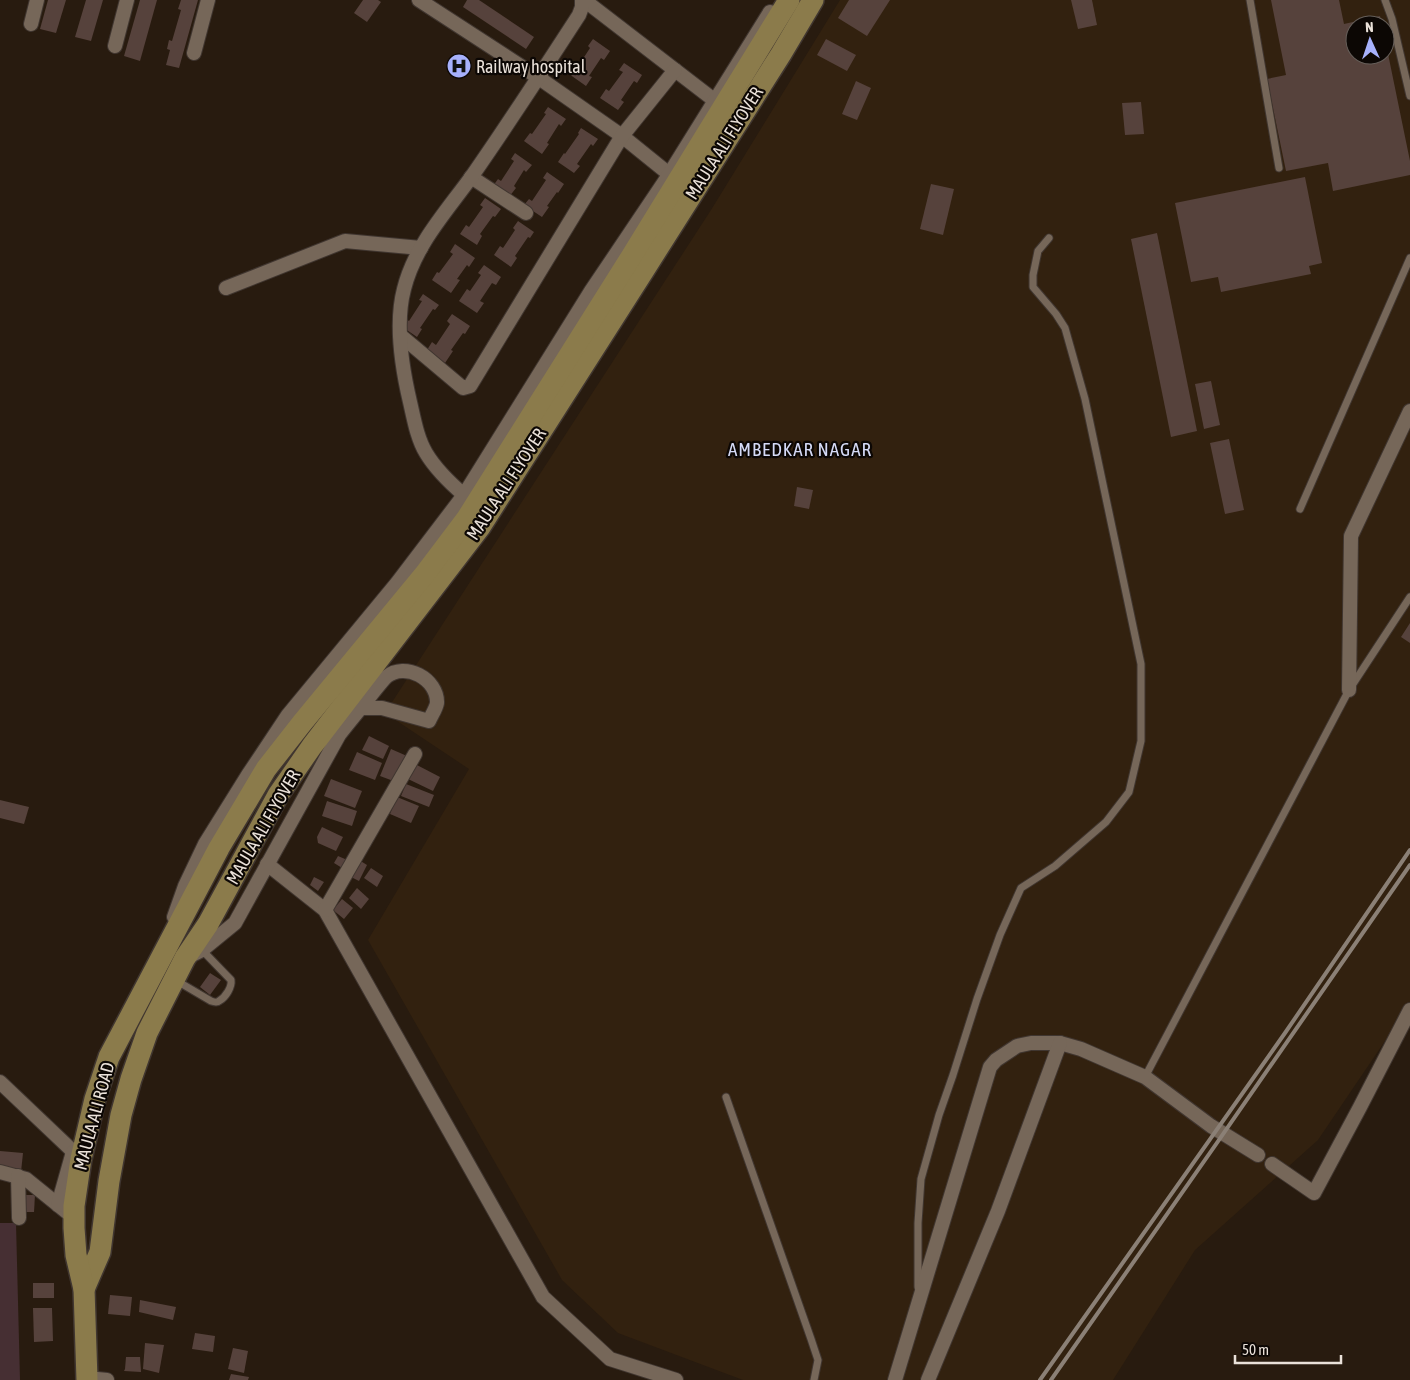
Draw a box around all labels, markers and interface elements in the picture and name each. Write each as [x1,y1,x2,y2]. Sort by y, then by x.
north arrow [1345,15,1395,65]
text: N [1365,19,1374,35]
hospital icon: Railway hospital [446,53,472,79]
place label: Railway hospital [476,56,586,77]
street label: MAULA ALI FLYOVER [681,83,767,203]
street label: MAULA ALI FLYOVER [462,424,550,544]
district label: AMBEDKAR NAGAR [728,438,872,460]
street label: MAULA ALI FLYOVER [222,766,304,888]
street label: MAULA ALI ROAD [70,1060,118,1172]
scale bar [1235,1332,1341,1364]
text: 50 m [1242,1341,1269,1358]

